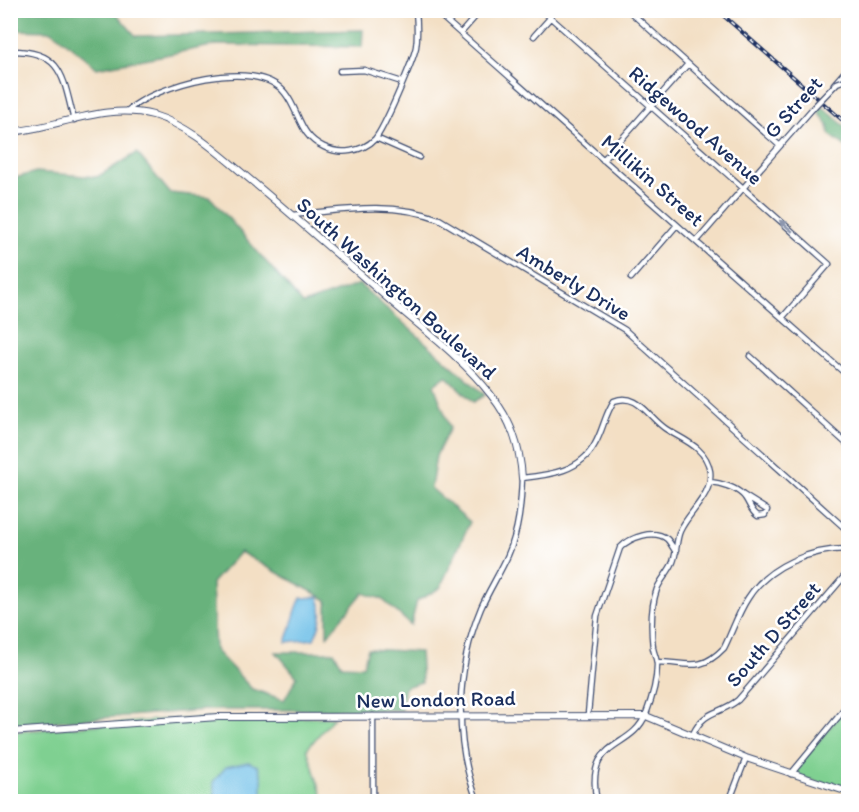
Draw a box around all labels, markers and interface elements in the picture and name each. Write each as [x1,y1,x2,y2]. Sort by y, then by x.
street label: Ridgewood Avenue [624,60,768,190]
street label: G Street [759,71,827,143]
street label: Millikin Street [597,129,710,231]
street label: South Washington Boulevard [292,192,503,385]
one-way arrow [779,220,794,233]
street label: Amberly Drive [513,238,635,326]
street label: South D Street [721,576,826,692]
street label: New London Road [356,685,516,713]

